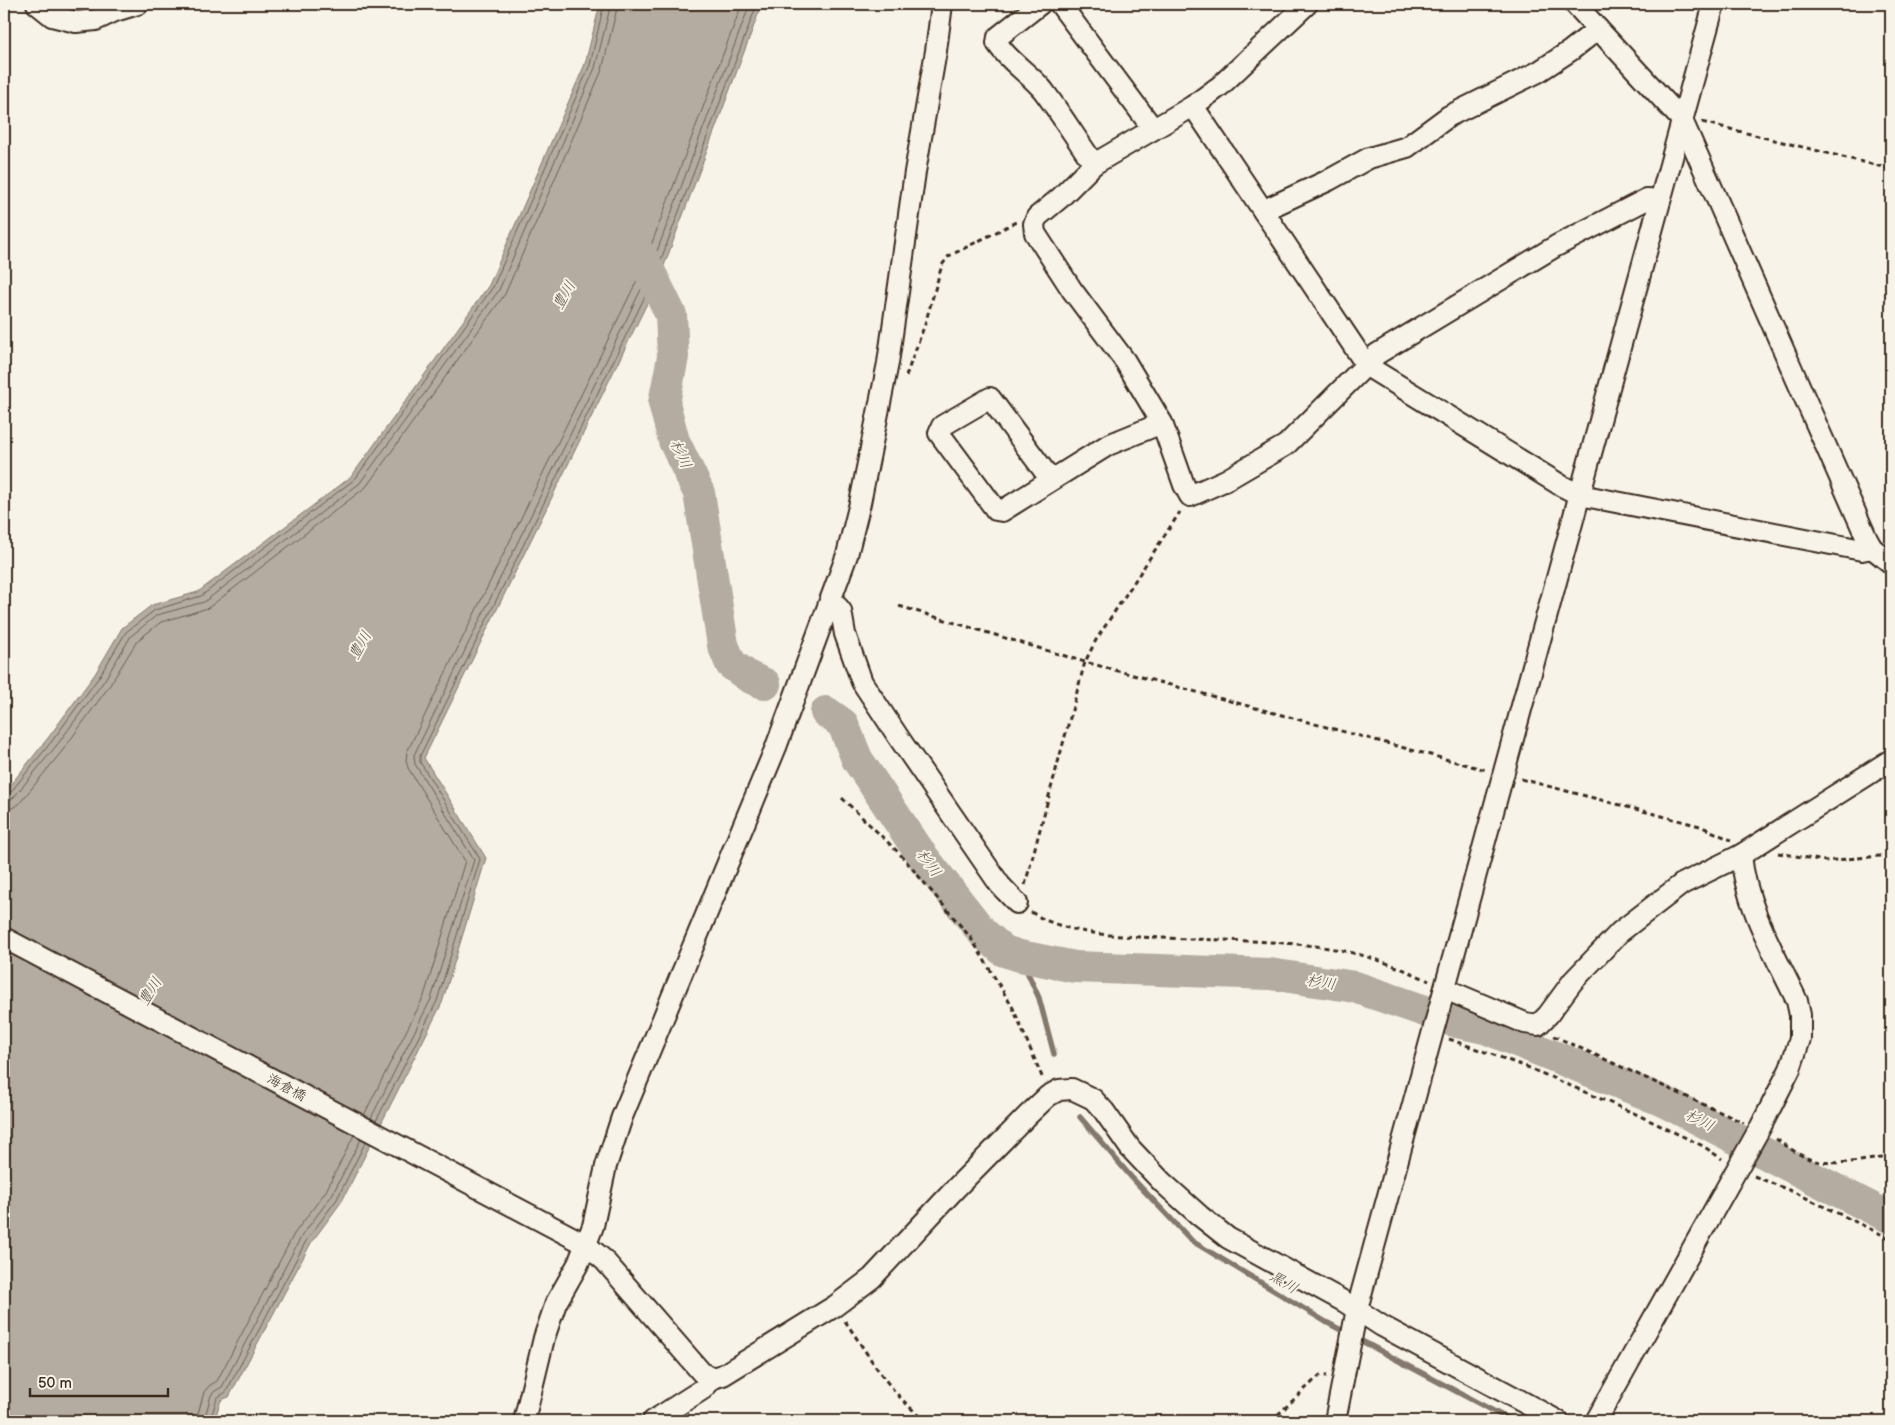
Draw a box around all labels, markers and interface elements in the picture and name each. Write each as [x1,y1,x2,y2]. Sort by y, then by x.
water label: 豊川 [549,278,580,313]
water label: 杉川 [666,437,695,472]
water label: 豊川 [345,628,376,663]
water label: 杉川 [912,846,945,881]
water label: 杉川 [1305,971,1337,994]
water label: 豊川 [134,974,166,1009]
street label: 海倉橋 [264,1070,309,1105]
water label: 杉川 [1682,1105,1717,1136]
water label: 黒川 [1266,1267,1301,1298]
scale bar [30,1365,168,1397]
text: 50 m [38,1374,72,1393]

